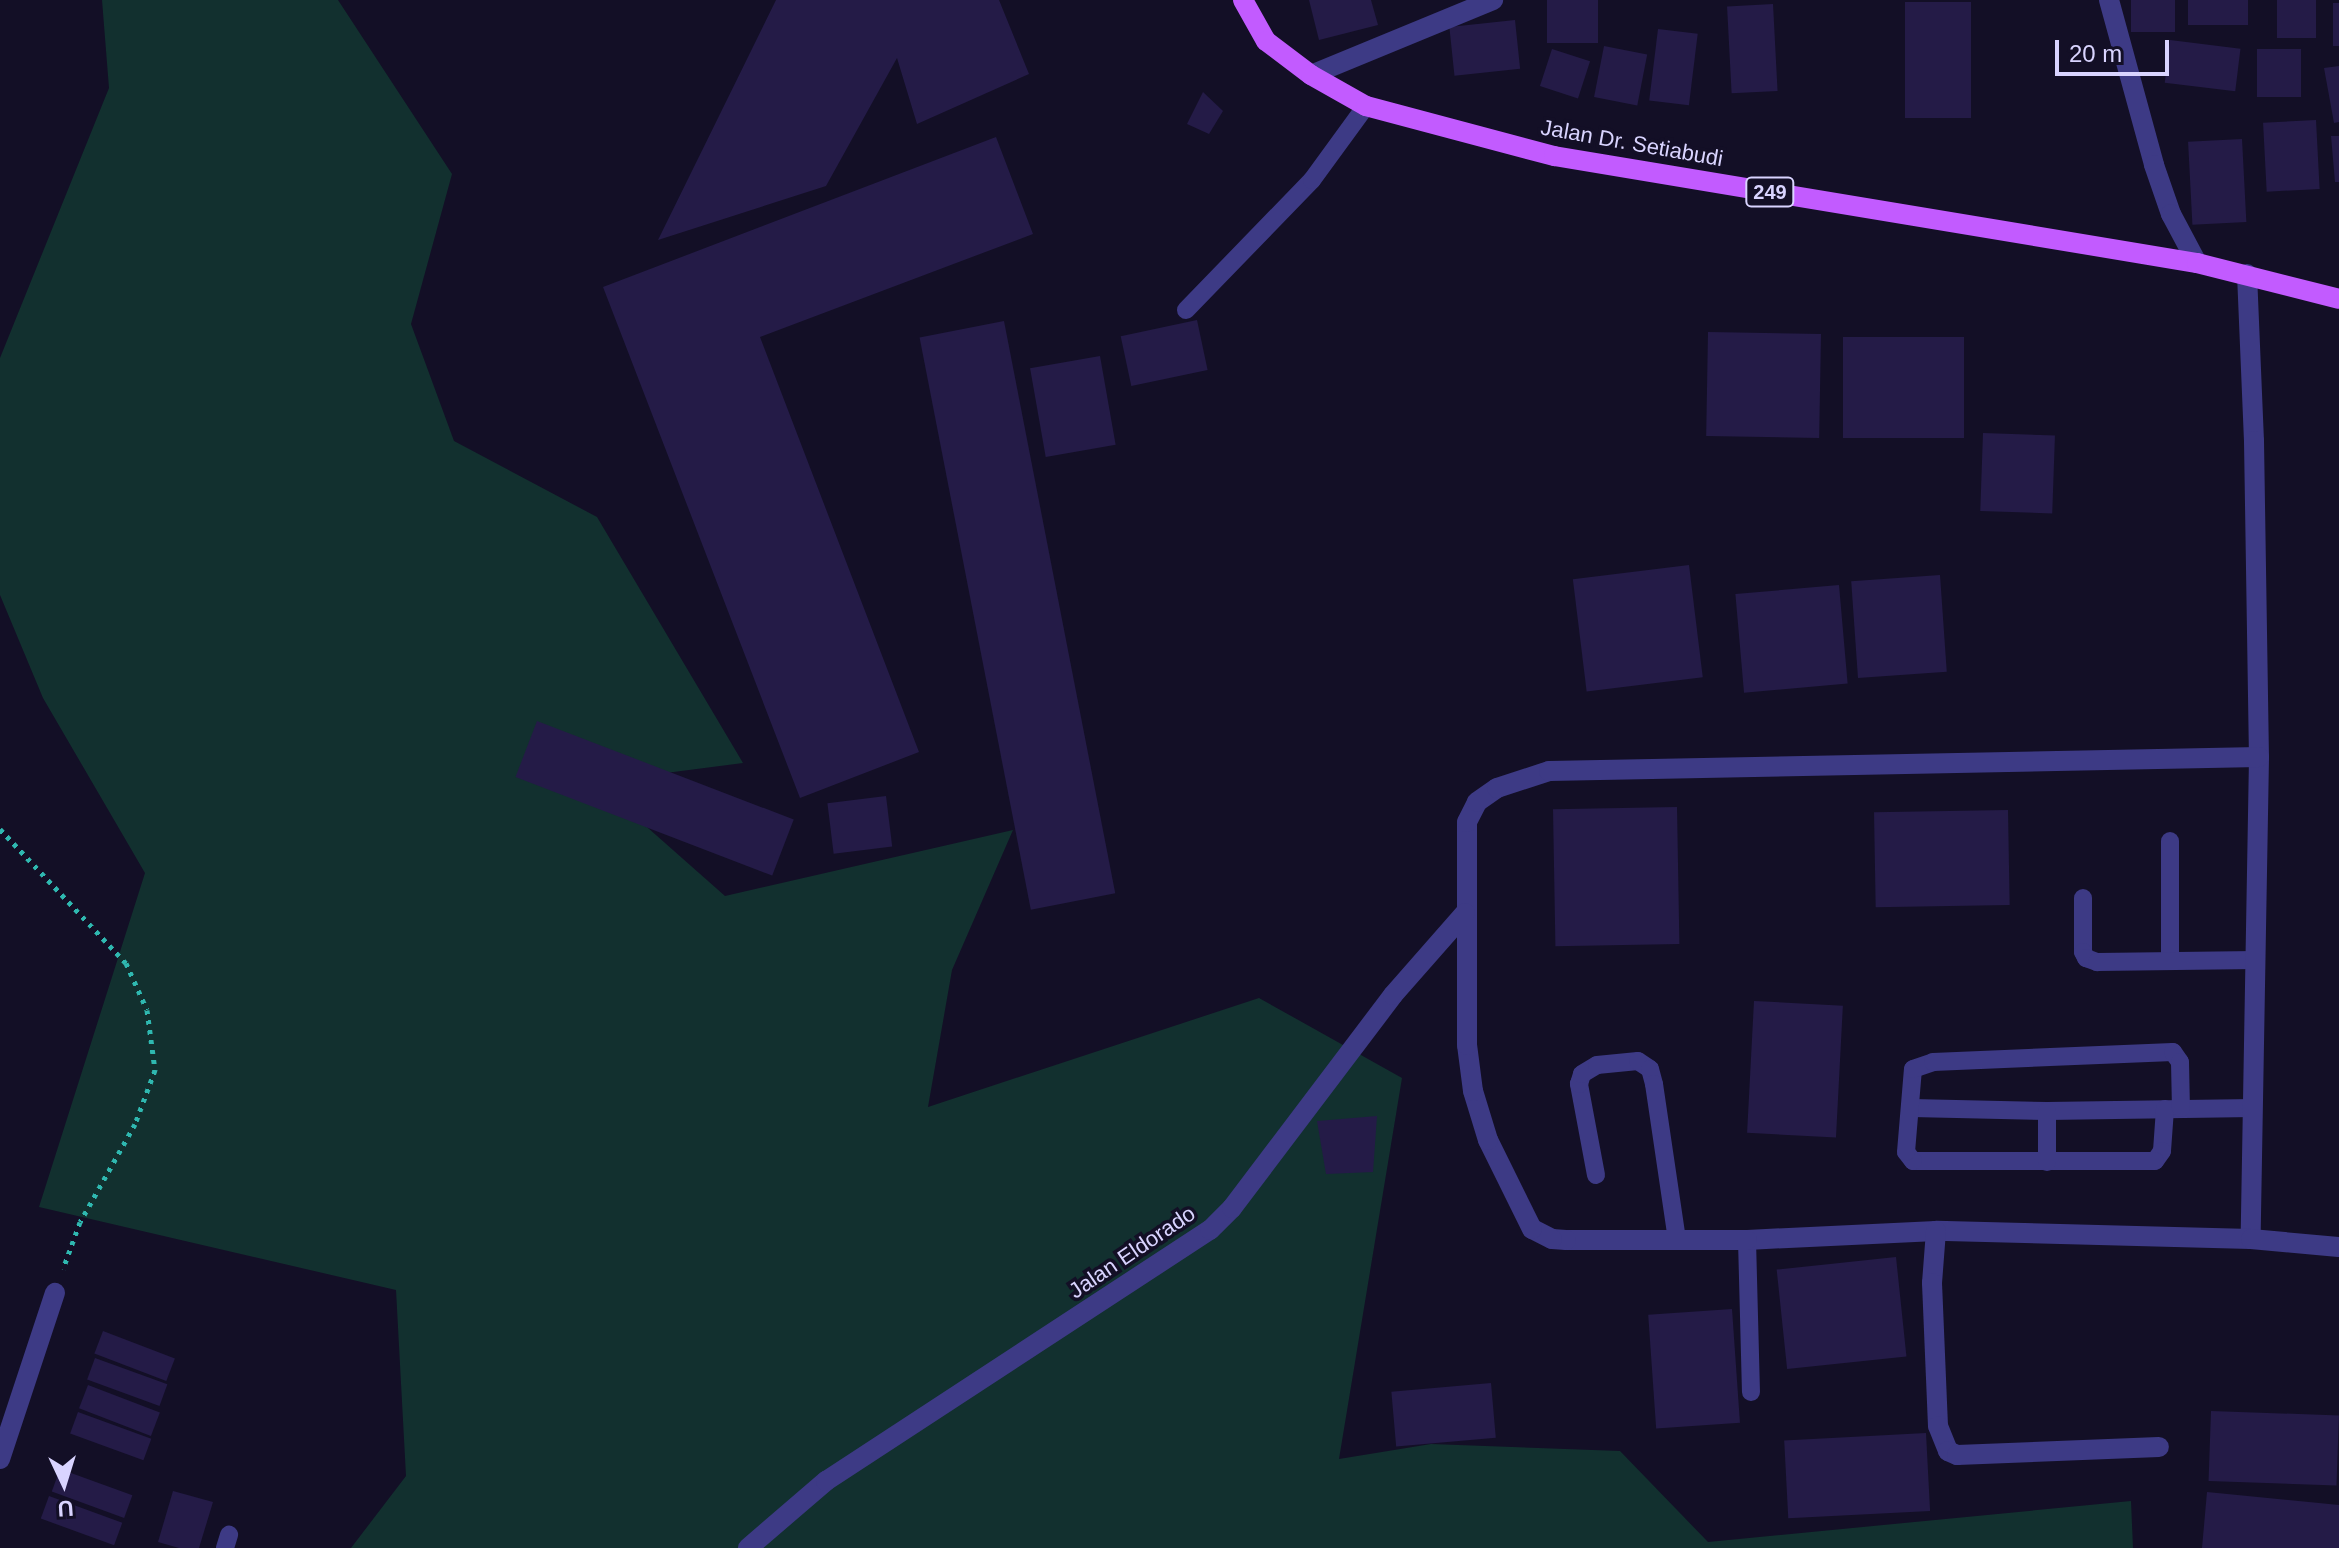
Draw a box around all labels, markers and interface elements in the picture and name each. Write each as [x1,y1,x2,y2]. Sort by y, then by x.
scale bar [2059,24,2173,74]
text: 20 m [2069,40,2122,67]
street label: Jalan Dr. Setiabudi [1539,114,1725,172]
road number: 249 [1744,176,1796,208]
street label: Jalan Eldorado [1064,1200,1200,1304]
north arrow [24,1444,104,1524]
text: U [57,1495,75,1521]

